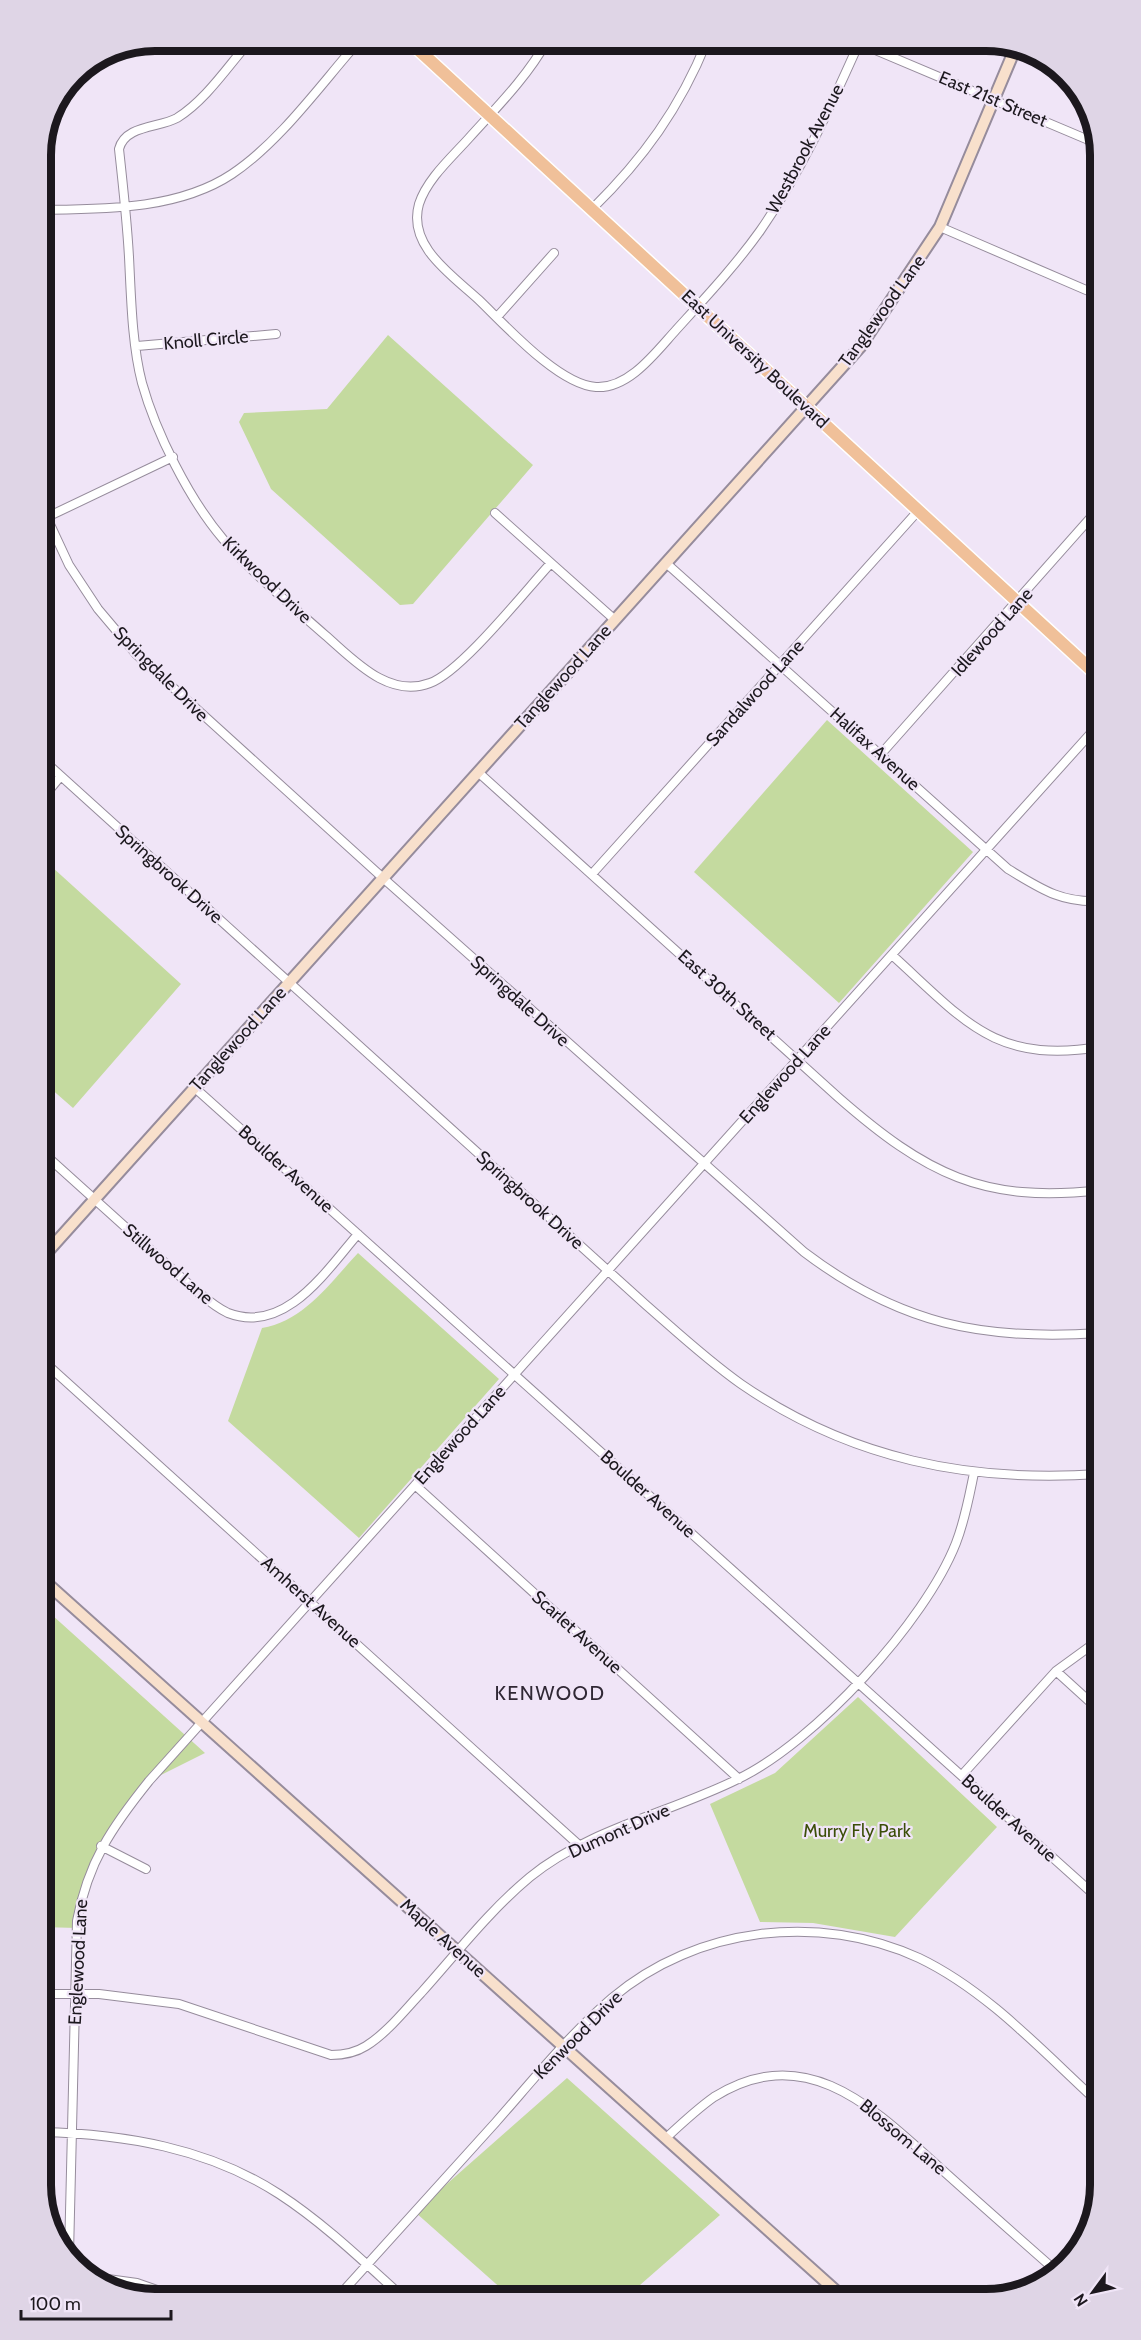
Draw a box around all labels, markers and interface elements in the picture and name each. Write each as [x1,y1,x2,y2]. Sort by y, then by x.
street label: East 21st Street [936,66,1050,132]
street label: Westbrook Avenue [762,80,848,218]
street label: Tanglewood Lane [834,251,930,371]
street label: East University Boulevard [677,285,833,433]
street label: Knoll Circle [163,325,249,355]
street label: Kirkwood Drive [218,532,316,628]
street label: Idlewood Lane [947,583,1037,681]
street label: Tanglewood Lane [510,620,616,734]
street label: Springdale Drive [109,622,213,726]
street label: Sandalwood Lane [701,635,809,751]
street label: Halifax Avenue [826,703,924,795]
street label: Springbrook Drive [111,820,227,928]
street label: East 30th Street [673,945,781,1045]
street label: Springdale Drive [466,951,574,1051]
street label: Tanglewood Lane [185,982,291,1096]
street label: Englewood Lane [735,1020,835,1128]
street label: Boulder Avenue [234,1121,338,1217]
street label: Springbrook Drive [472,1146,588,1254]
street label: Stillwood Lane [118,1219,218,1309]
street label: Englewood Lane [410,1381,510,1489]
street label: Boulder Avenue [596,1446,700,1542]
street label: Amherst Avenue [257,1552,365,1652]
street label: Scarlet Avenue [527,1586,627,1678]
district label: KENWOOD [494,1681,606,1705]
street label: Boulder Avenue [957,1770,1061,1866]
street label: Dumont Drive [565,1799,673,1863]
park label: Murry Fly Park [803,1820,912,1842]
street label: Maple Avenue [396,1894,490,1982]
street label: Englewood Lane [64,1899,92,2025]
street label: Kenwood Drive [529,1986,627,2084]
street label: Blossom Lane [855,2094,951,2180]
north arrow [1063,2262,1123,2322]
scale bar [21,2283,171,2321]
text: N [1070,2290,1092,2310]
text: 100 m [30,2293,81,2315]

